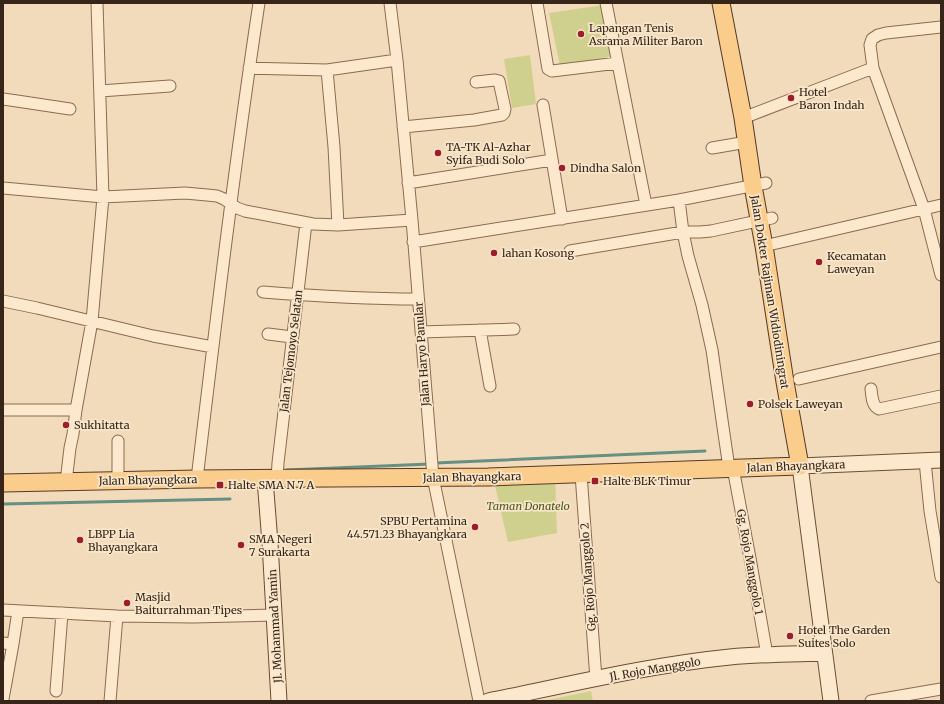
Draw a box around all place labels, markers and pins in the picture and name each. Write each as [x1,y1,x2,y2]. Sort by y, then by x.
place label: Lapangan Tenis Asrama Militer Baron [588,21,703,48]
marker: Lapangan Tenis Asrama Militer Baron [576,29,586,39]
place label: Hotel Baron Indah [799,85,865,112]
marker: Hotel Baron Indah [786,93,796,103]
place label: TA-TK Al-Azhar Syifa Budi Solo [446,140,531,167]
marker: TA-TK Al-Azhar Syifa Budi Solo [433,148,443,158]
place label: Dindha Salon [570,161,642,175]
marker: Dindha Salon [557,163,567,173]
place label: lahan Kosong [502,246,574,260]
marker: lahan Kosong [489,248,499,258]
place label: Kecamatan Laweyan [827,249,887,276]
marker: Kecamatan Laweyan [814,257,824,267]
place label: Polsek Laweyan [758,397,844,411]
marker: Polsek Laweyan [745,399,755,409]
place label: Sukhitatta [74,418,130,432]
marker: Sukhitatta [61,420,71,430]
place label: Halte BLK Timur [603,474,692,488]
marker: Halte BLK Timur [590,476,600,486]
place label: Halte SMA N 7 A [228,478,314,492]
marker: Halte SMA N 7 A [215,480,225,490]
place label: SPBU Pertamina 44.571.23 Bhayangkara [347,514,467,541]
marker: SPBU Pertamina 44.571.23 Bhayangkara [470,522,480,532]
place label: LBPP Lia Bhayangkara [88,527,158,554]
place label: SMA Negeri 7 Surakarta [249,532,313,559]
marker: LBPP Lia Bhayangkara [75,535,85,545]
marker: SMA Negeri 7 Surakarta [236,540,246,550]
place label: Masjid Baiturrahman Tipes [135,590,242,617]
marker: Masjid Baiturrahman Tipes [122,598,132,608]
place label: Hotel The Garden Suites Solo [798,623,891,650]
marker: Hotel The Garden Suites Solo [785,631,795,641]

